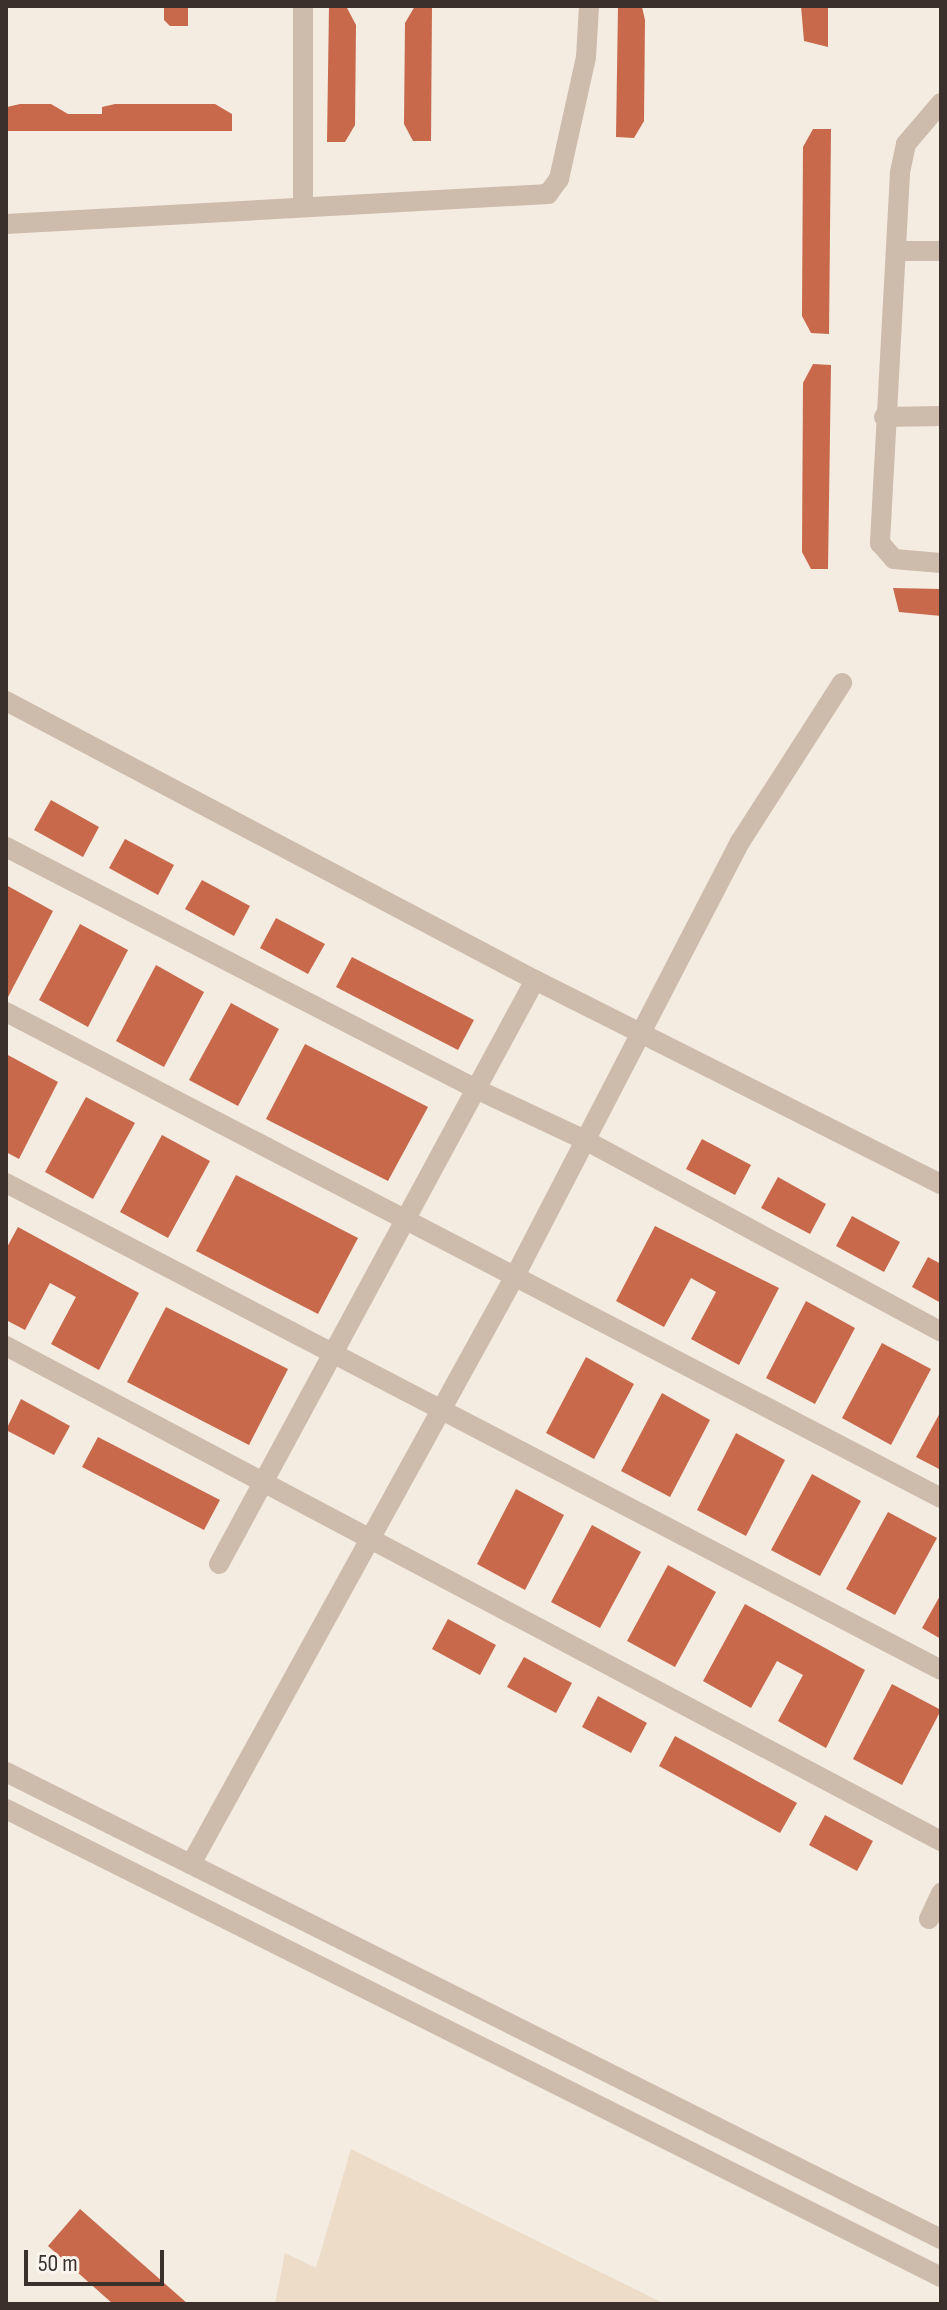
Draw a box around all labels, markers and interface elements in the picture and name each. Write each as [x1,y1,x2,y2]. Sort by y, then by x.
scale bar [28,2234,168,2284]
text: 50 m [38,2249,78,2278]

